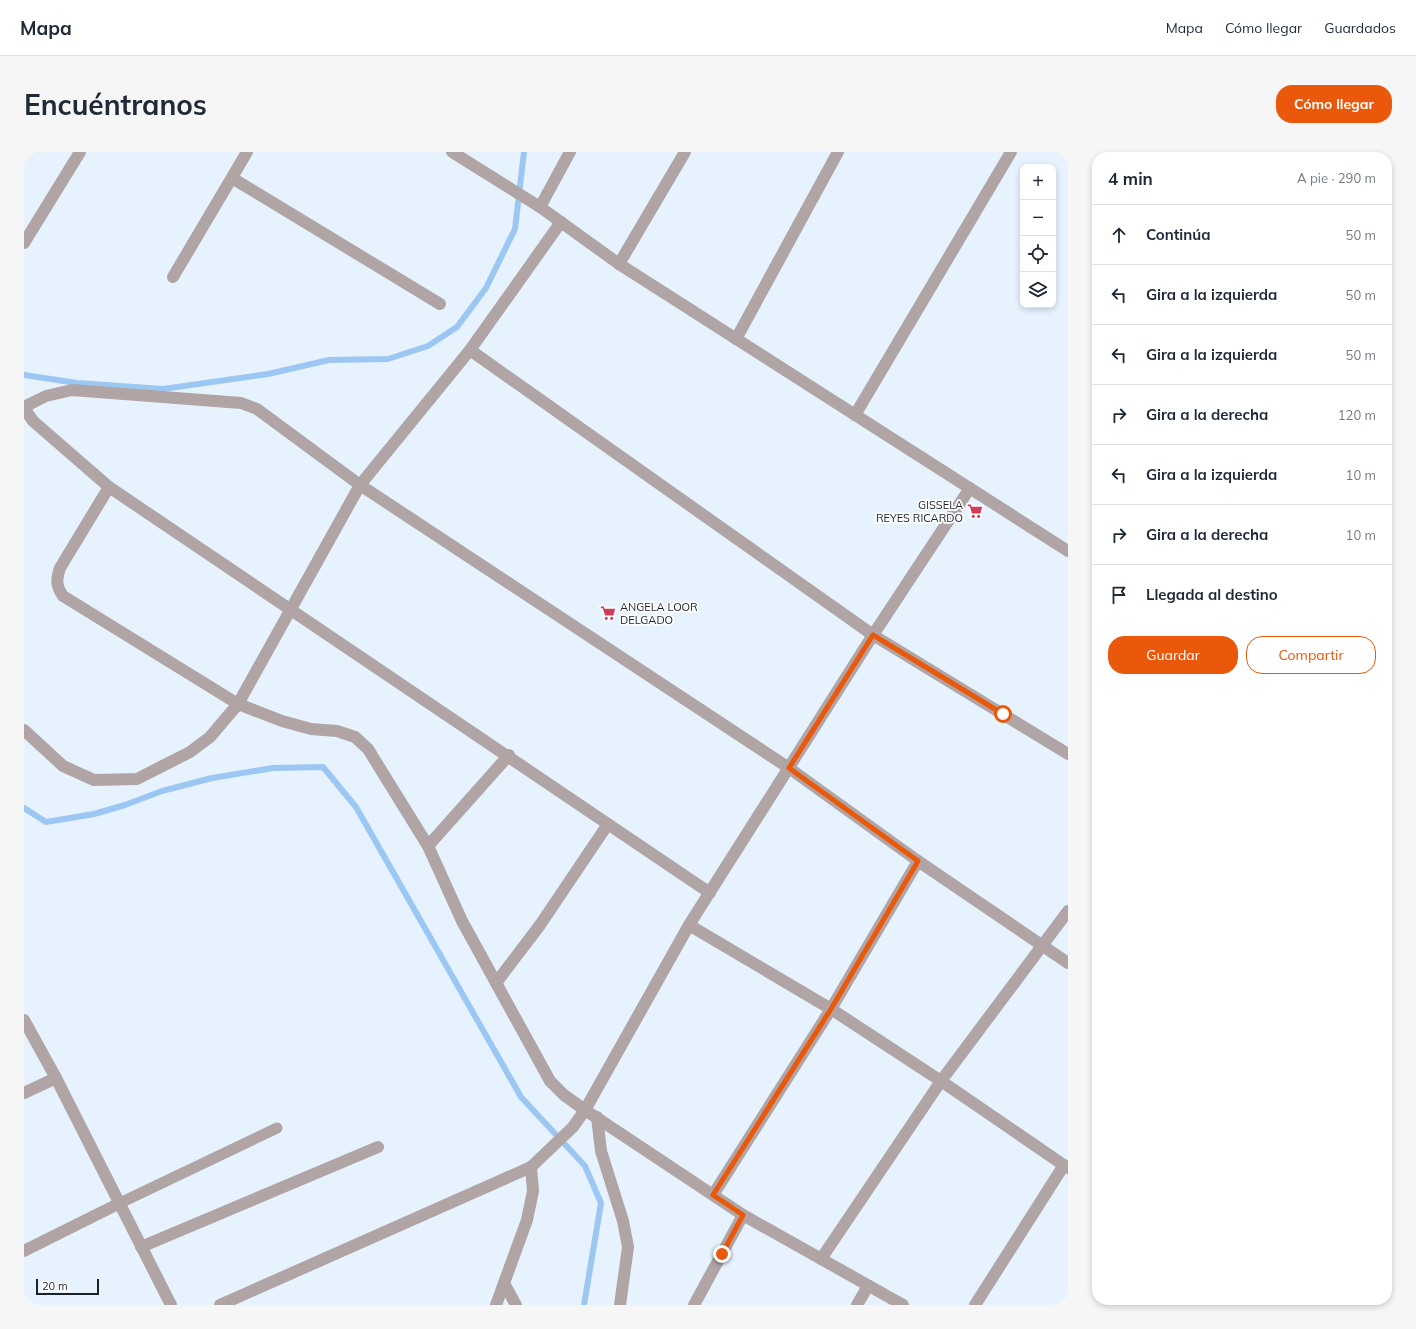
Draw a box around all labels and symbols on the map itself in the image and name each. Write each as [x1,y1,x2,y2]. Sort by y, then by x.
place label: GISSELA REYES RICARDO [876,498,963,525]
supermarket icon: GISSELA REYES RICARDO [966,502,984,520]
place label: ANGELA LOOR DELGADO [620,600,698,627]
supermarket icon: ANGELA LOOR DELGADO [599,604,617,622]
route start [994,705,1012,723]
route end [713,1245,731,1263]
scale bar [36,1277,99,1296]

